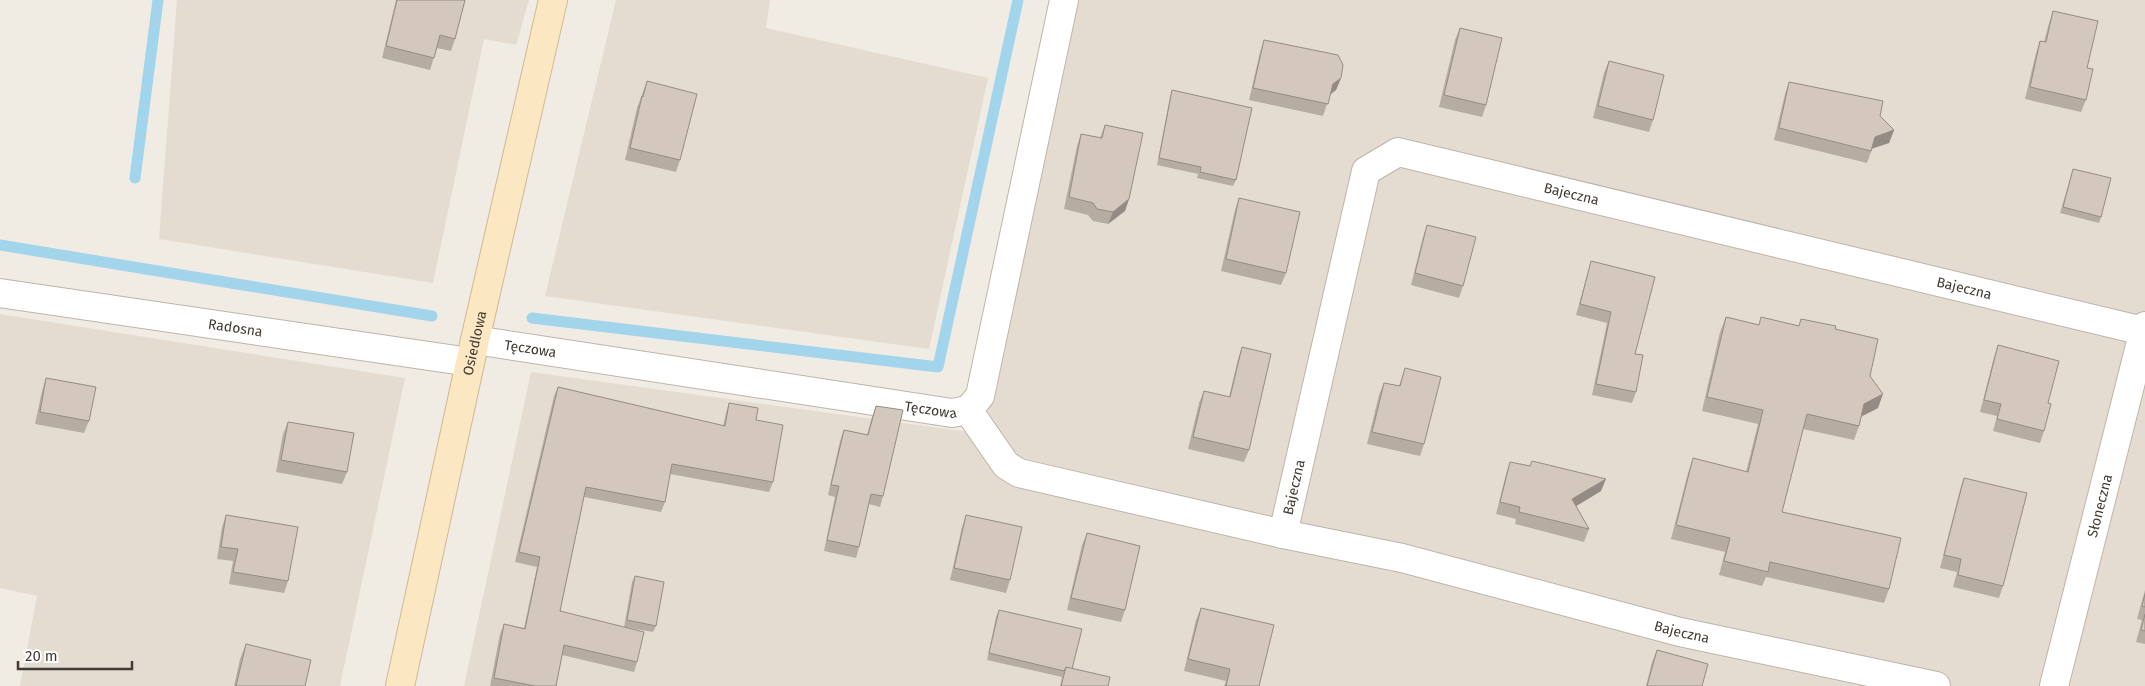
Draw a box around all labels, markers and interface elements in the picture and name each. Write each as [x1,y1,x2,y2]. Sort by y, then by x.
street label: Bajeczna [1542,179,1601,209]
street label: Bajeczna [1935,273,1994,303]
street label: Osiedlowa [459,309,490,377]
street label: Radosna [207,315,264,340]
street label: Tęczowa [503,336,558,361]
street label: Tęczowa [903,397,958,422]
street label: Bajeczna [1279,458,1308,517]
street label: Słoneczna [2083,472,2116,539]
street label: Bajeczna [1652,617,1711,647]
scale bar [18,638,131,670]
text: 20 m [25,647,58,665]

